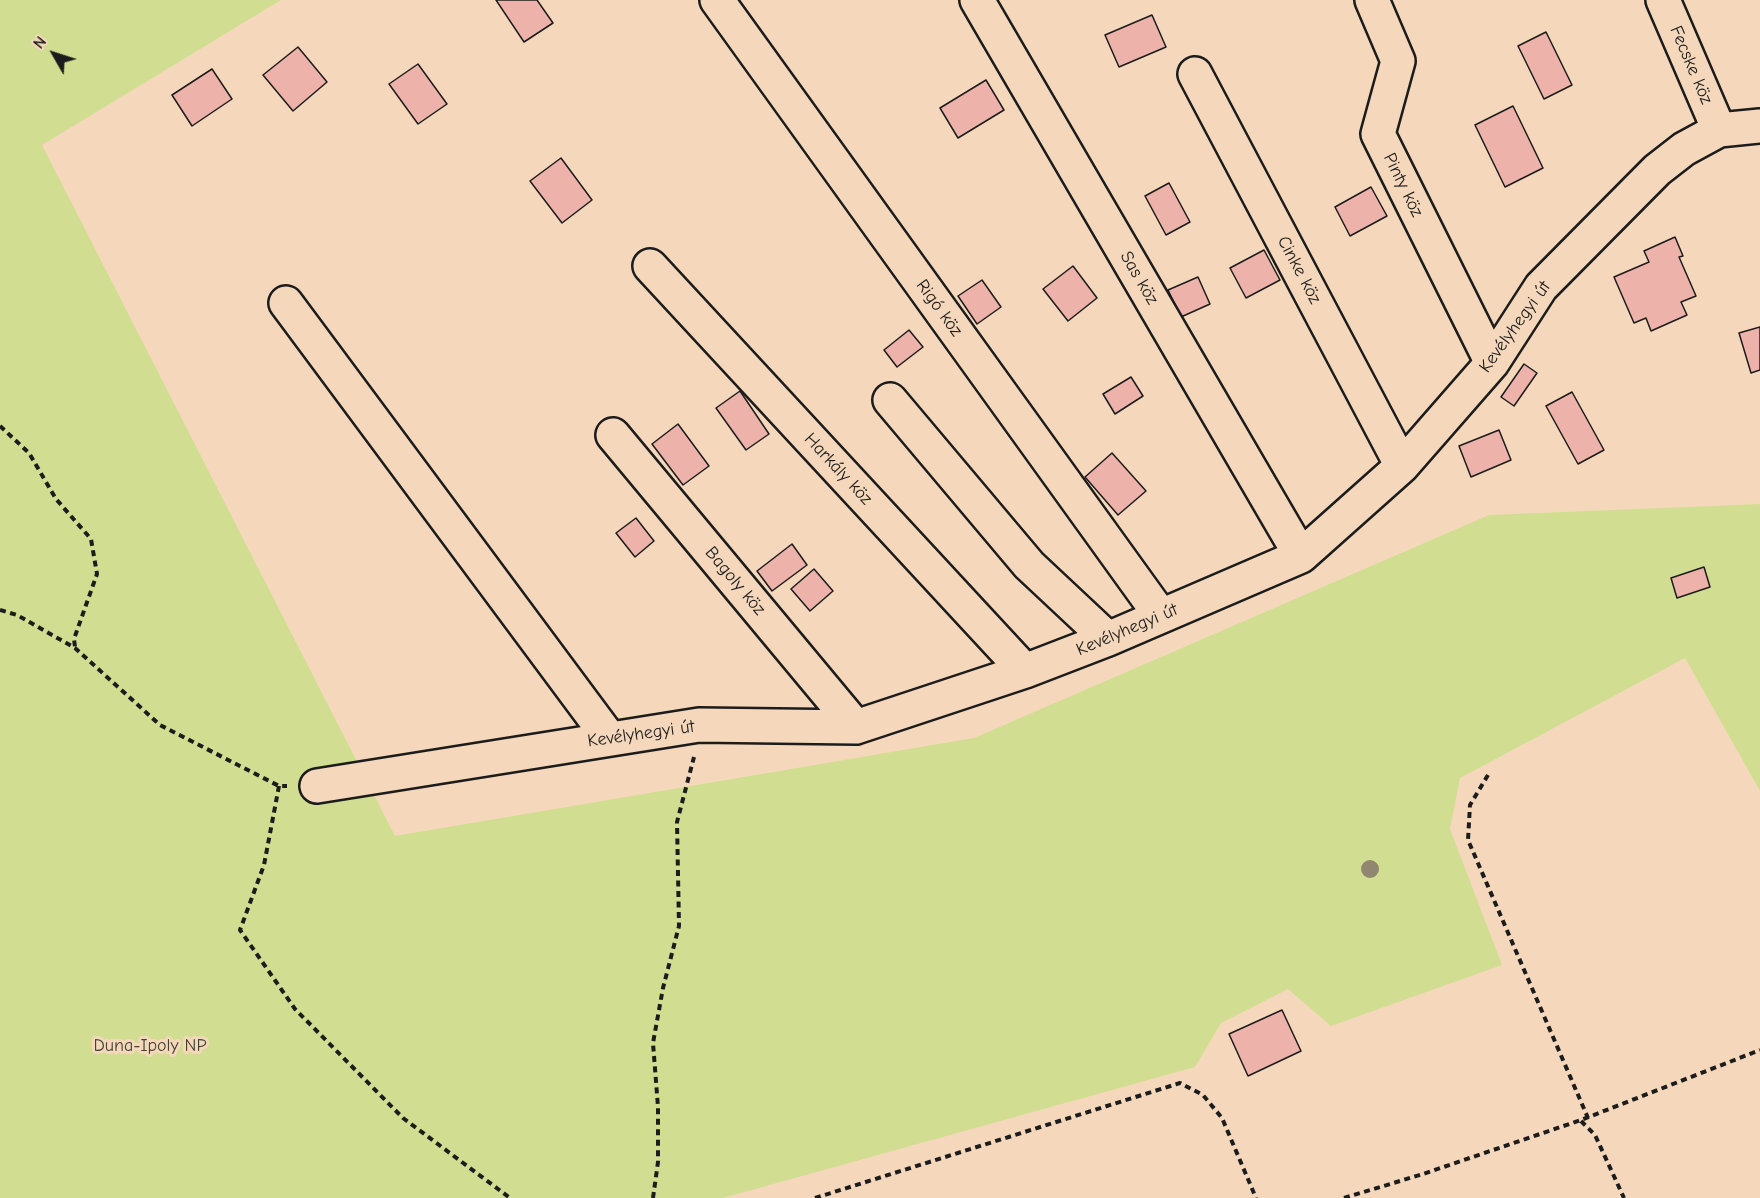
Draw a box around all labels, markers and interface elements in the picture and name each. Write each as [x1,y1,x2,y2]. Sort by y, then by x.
street label: Fecske köz [1665,23,1717,107]
north arrow [24,24,84,84]
text: N [30,33,50,52]
street label: Pinty köz [1378,149,1428,221]
street label: Cinke köz [1272,232,1326,308]
street label: Sas köz [1115,248,1163,308]
street label: Rigó köz [911,275,967,341]
street label: Kevélyhegyi út [1475,277,1555,377]
street label: Harkály köz [799,429,877,509]
street label: Bagoly köz [700,542,770,620]
street label: Kevélyhegyi út [1073,599,1181,661]
street label: Kevélyhegyi út [586,716,696,752]
park label: Duna-Ipoly NP [93,1035,207,1057]

